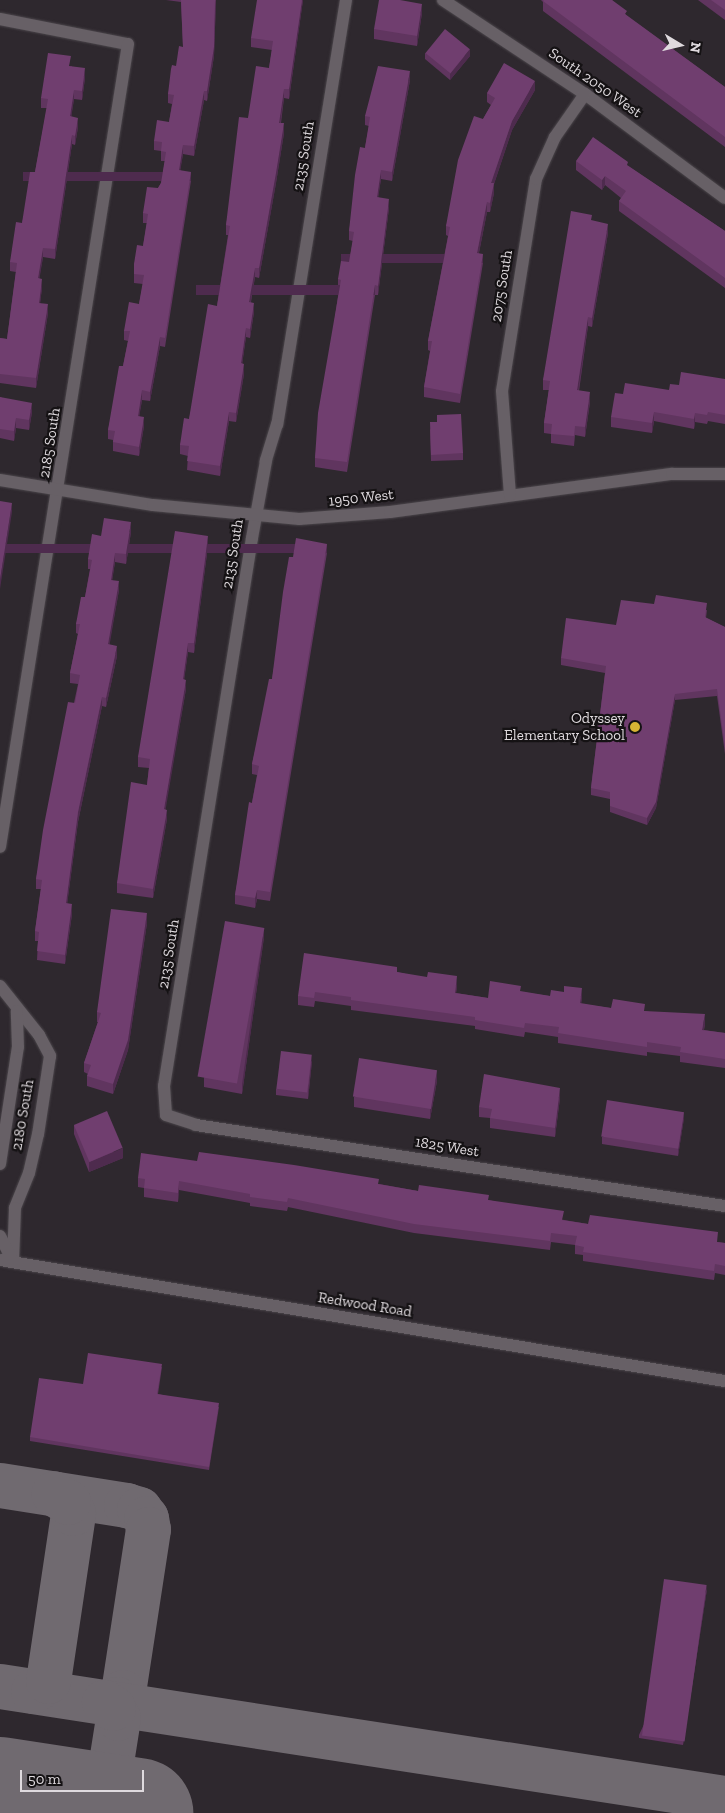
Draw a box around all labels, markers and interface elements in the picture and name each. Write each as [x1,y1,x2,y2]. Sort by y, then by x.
north arrow [655,20,705,70]
text: N [686,41,705,54]
street label: South 2050 West [545,44,645,122]
street label: 2135 South [290,120,318,192]
street label: 2075 South [487,249,517,323]
street label: 2185 South [36,407,64,479]
street label: 1950 West [327,486,395,510]
street label: 2135 South [219,518,247,590]
place label: Odyssey Elementary School [504,709,625,744]
marker: Odyssey Elementary School [629,721,641,733]
street label: 2135 South [155,918,183,990]
street label: 2180 South [8,1078,38,1152]
street label: 1825 West [413,1133,481,1161]
street label: Redwood Road [317,1289,413,1321]
scale bar [22,1760,146,1792]
text: 50 m [28,1770,61,1788]

